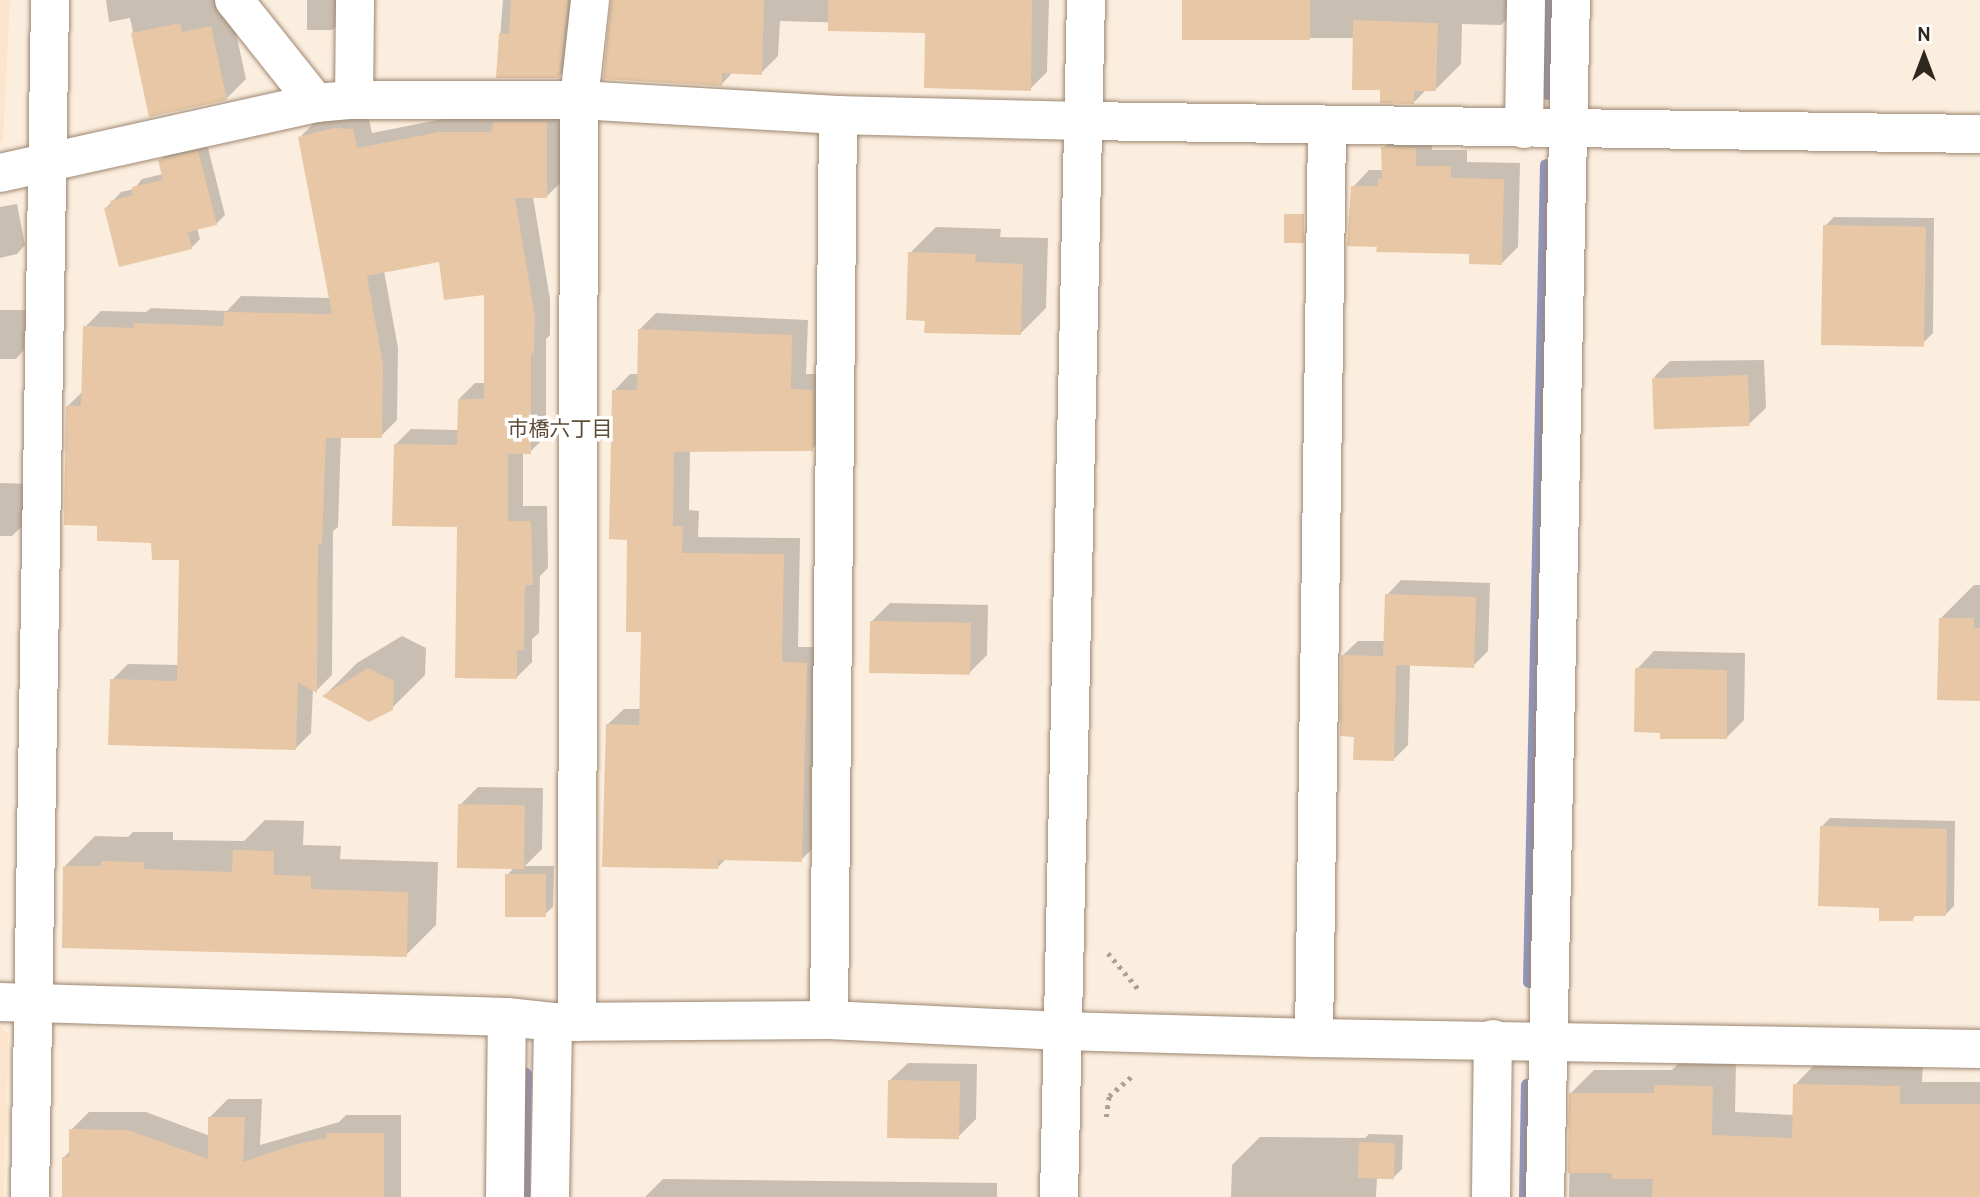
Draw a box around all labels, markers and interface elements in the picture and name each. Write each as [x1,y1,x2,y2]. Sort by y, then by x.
north arrow [1889,21,1959,91]
text: N [1917,23,1931,46]
district label: 市橋六丁目 [508,416,612,442]

